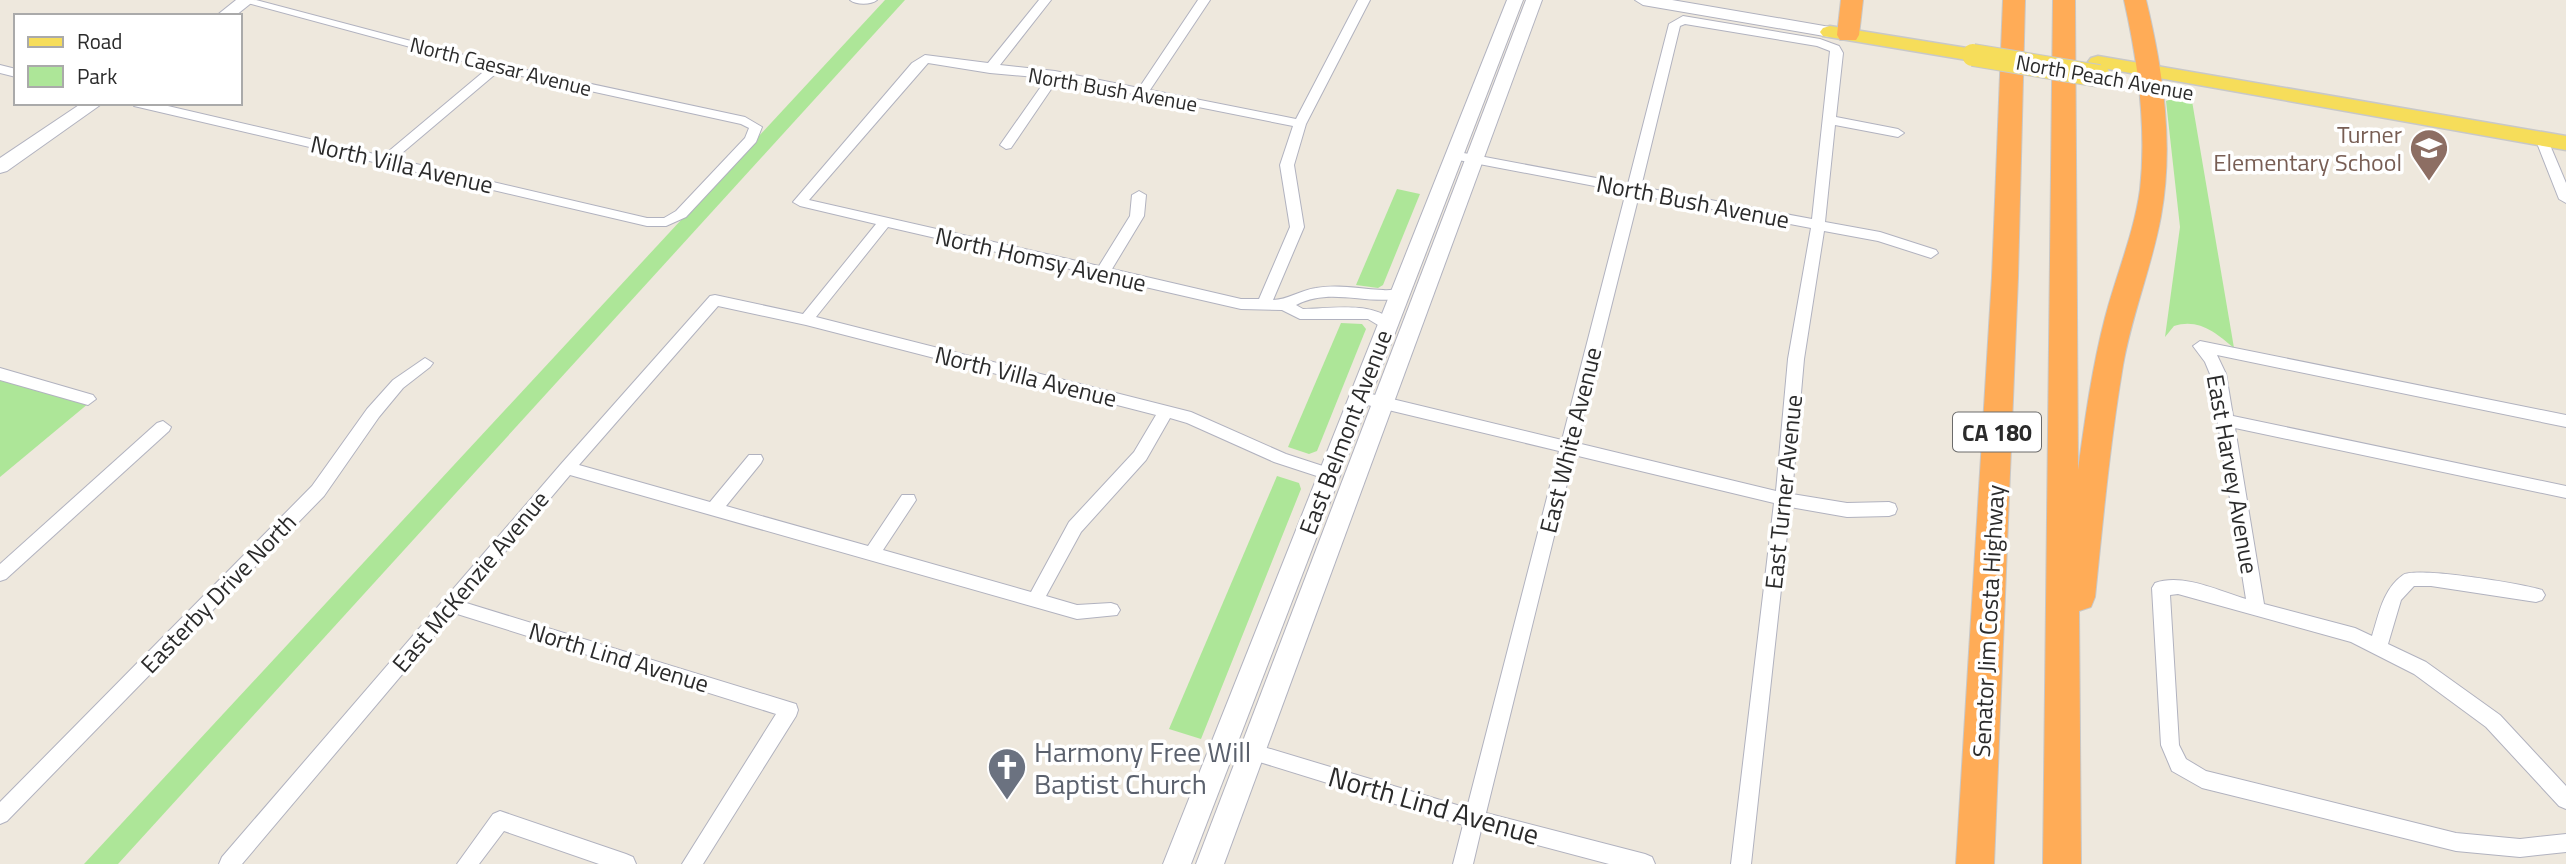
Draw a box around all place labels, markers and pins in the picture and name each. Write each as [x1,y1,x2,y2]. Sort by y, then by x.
place label: Turner Elementary School [2213,116,2402,180]
school or university icon: Turner Elementary School [2408,127,2450,182]
place label: Harmony Free Will Baptist Church [1034,730,1251,805]
church icon: Harmony Free Will Baptist Church [986,746,1028,801]

